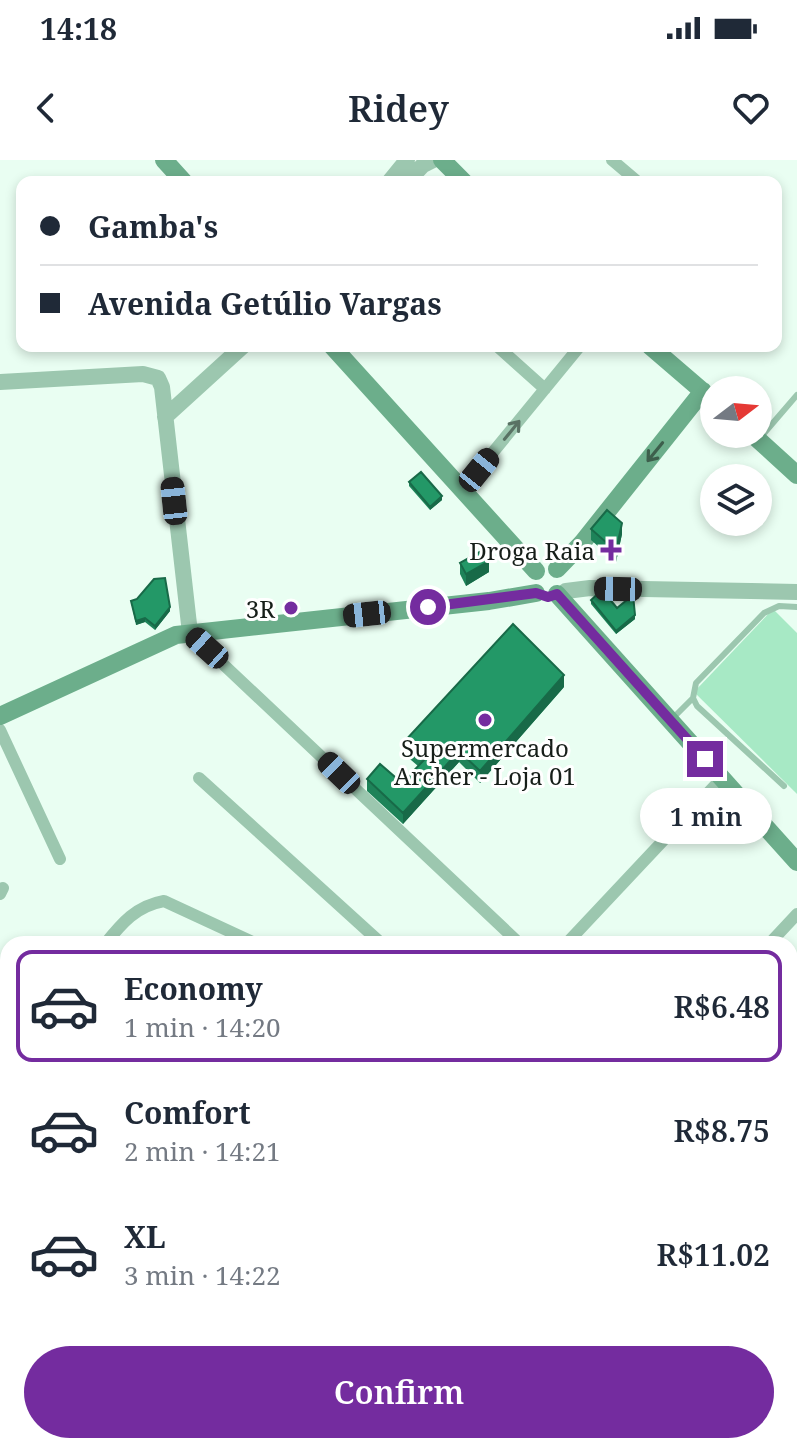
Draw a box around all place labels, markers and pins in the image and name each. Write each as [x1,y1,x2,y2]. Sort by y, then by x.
place label: Droga Raia [469,534,595,567]
marker: Droga Raia [602,541,620,559]
place label: 3R [246,592,275,625]
marker: 3R [282,599,300,617]
marker: Supermercado Archer - Loja 01 [476,711,494,729]
place label: Supermercado Archer - Loja 01 [394,731,576,792]

